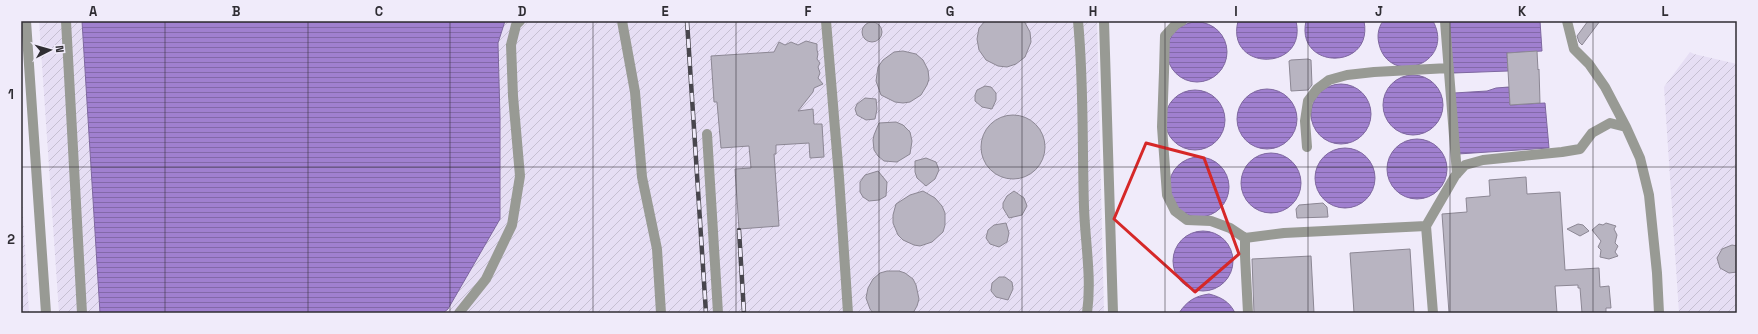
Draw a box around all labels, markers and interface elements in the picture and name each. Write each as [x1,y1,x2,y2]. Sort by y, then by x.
text: A [89,3,98,20]
text: B [232,3,241,20]
text: C [375,3,383,20]
text: D [518,3,527,20]
text: E [661,3,669,20]
text: F [805,3,812,20]
text: G [946,3,954,20]
text: H [1089,3,1097,20]
text: I [1234,3,1238,20]
text: J [1375,3,1383,20]
text: K [1518,3,1527,20]
text: L [1661,3,1669,20]
north arrow [30,30,70,70]
text: N [53,45,67,53]
text: 1 [8,86,14,103]
text: 2 [7,231,15,248]

